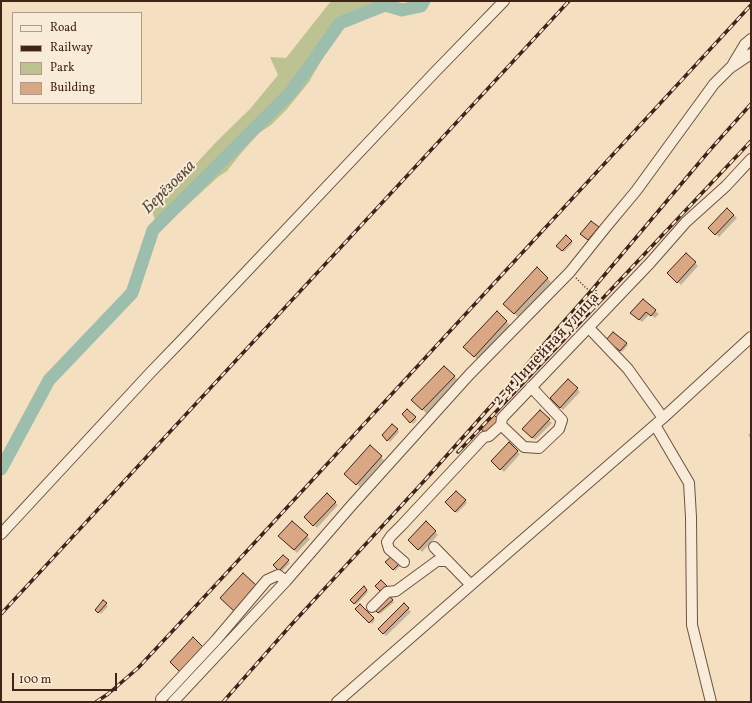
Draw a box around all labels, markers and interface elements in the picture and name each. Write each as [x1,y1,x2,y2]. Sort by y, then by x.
legend [12,12,142,104]
text: Road [50,20,77,36]
text: Railway [50,40,93,56]
text: Park [50,60,75,76]
text: Building [50,80,95,96]
water label: Берёзовка [139,157,201,219]
street label: 2-я Линейная улица [489,289,605,411]
scale bar [14,665,119,691]
text: 100 m [19,672,51,688]

